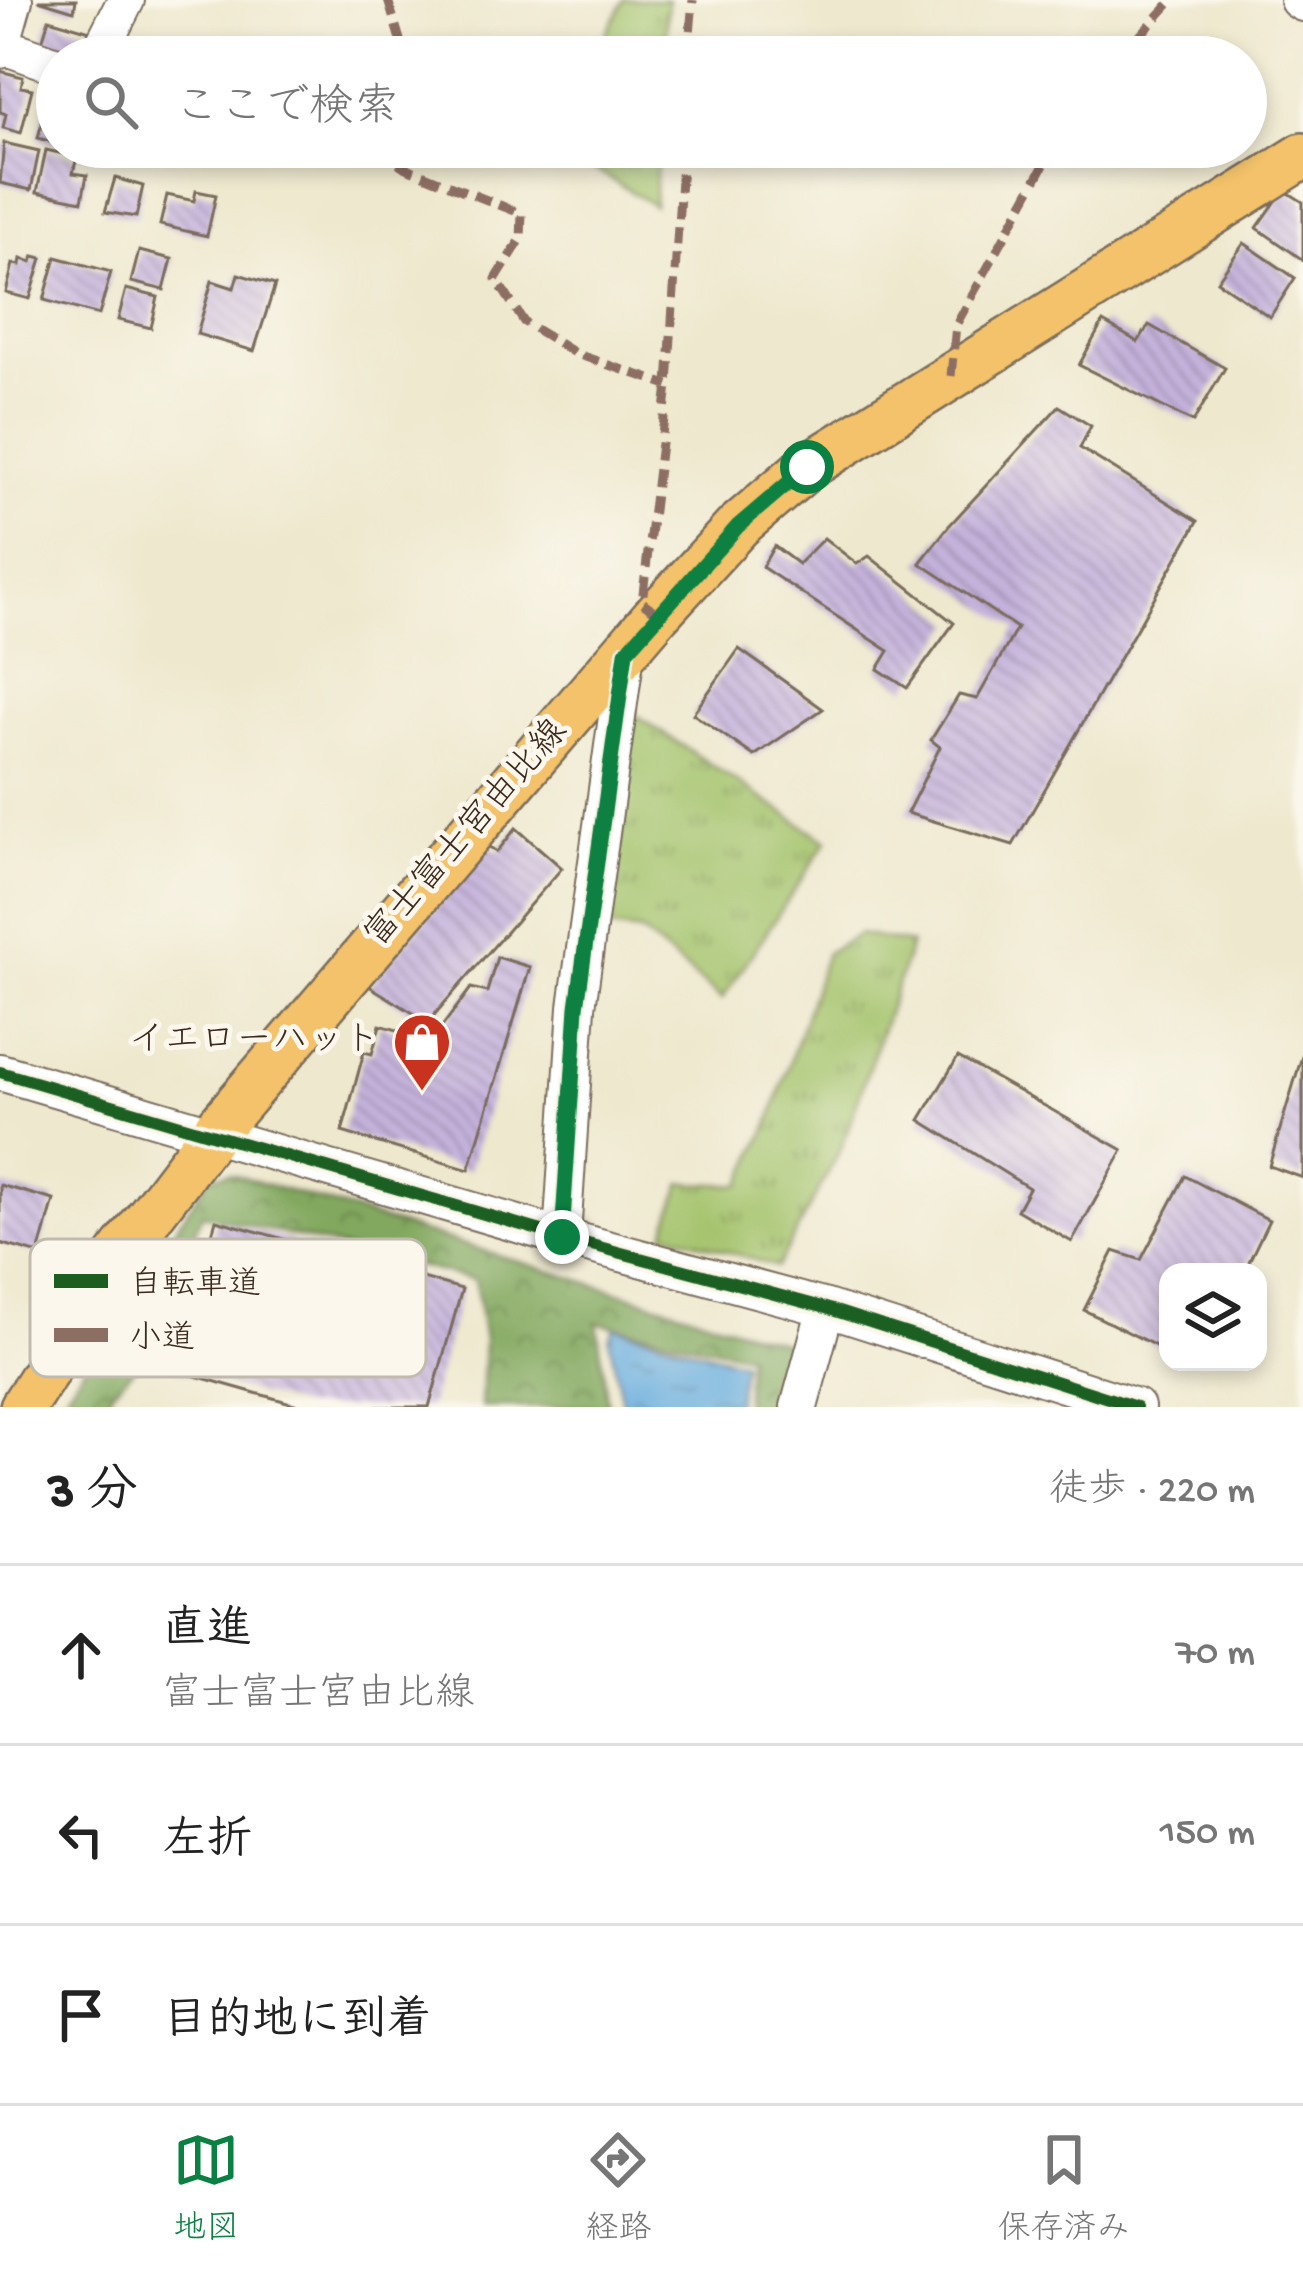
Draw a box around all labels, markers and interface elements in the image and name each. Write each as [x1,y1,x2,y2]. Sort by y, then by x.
search box [36,36,1267,168]
icon: search [78,69,144,135]
text: ここで検索 [174,84,399,137]
route start [780,440,834,494]
street label: 富士富士宮由比線 [356,711,579,958]
shop icon: イエローハット [391,1011,453,1093]
place label: イエローハット [128,1021,380,1064]
route end [535,1210,589,1264]
legend [30,1239,426,1377]
map controls [1159,1263,1267,1371]
button: layers [1159,1263,1267,1371]
text: 自転車道 [129,1266,261,1306]
text: 小道 [129,1320,195,1360]
text: 3 分 [48,1465,138,1525]
text: 徒歩 · 220 m [1049,1470,1255,1516]
text: 直進 [162,1606,252,1659]
icon: ahead [48,1622,114,1688]
text: 70 m [1176,1632,1255,1678]
text: 富士富士宮由比線 [162,1674,474,1720]
icon: left [48,1802,114,1868]
text: 150 m [1160,1812,1255,1858]
text: 左折 [162,1817,252,1870]
icon: arrive [48,1982,114,2048]
text: 目的地に到着 [162,1997,432,2050]
tab: 地図 [173,2127,239,2250]
tab: 経路 [585,2127,651,2250]
tab: 保存済み [998,2127,1130,2250]

